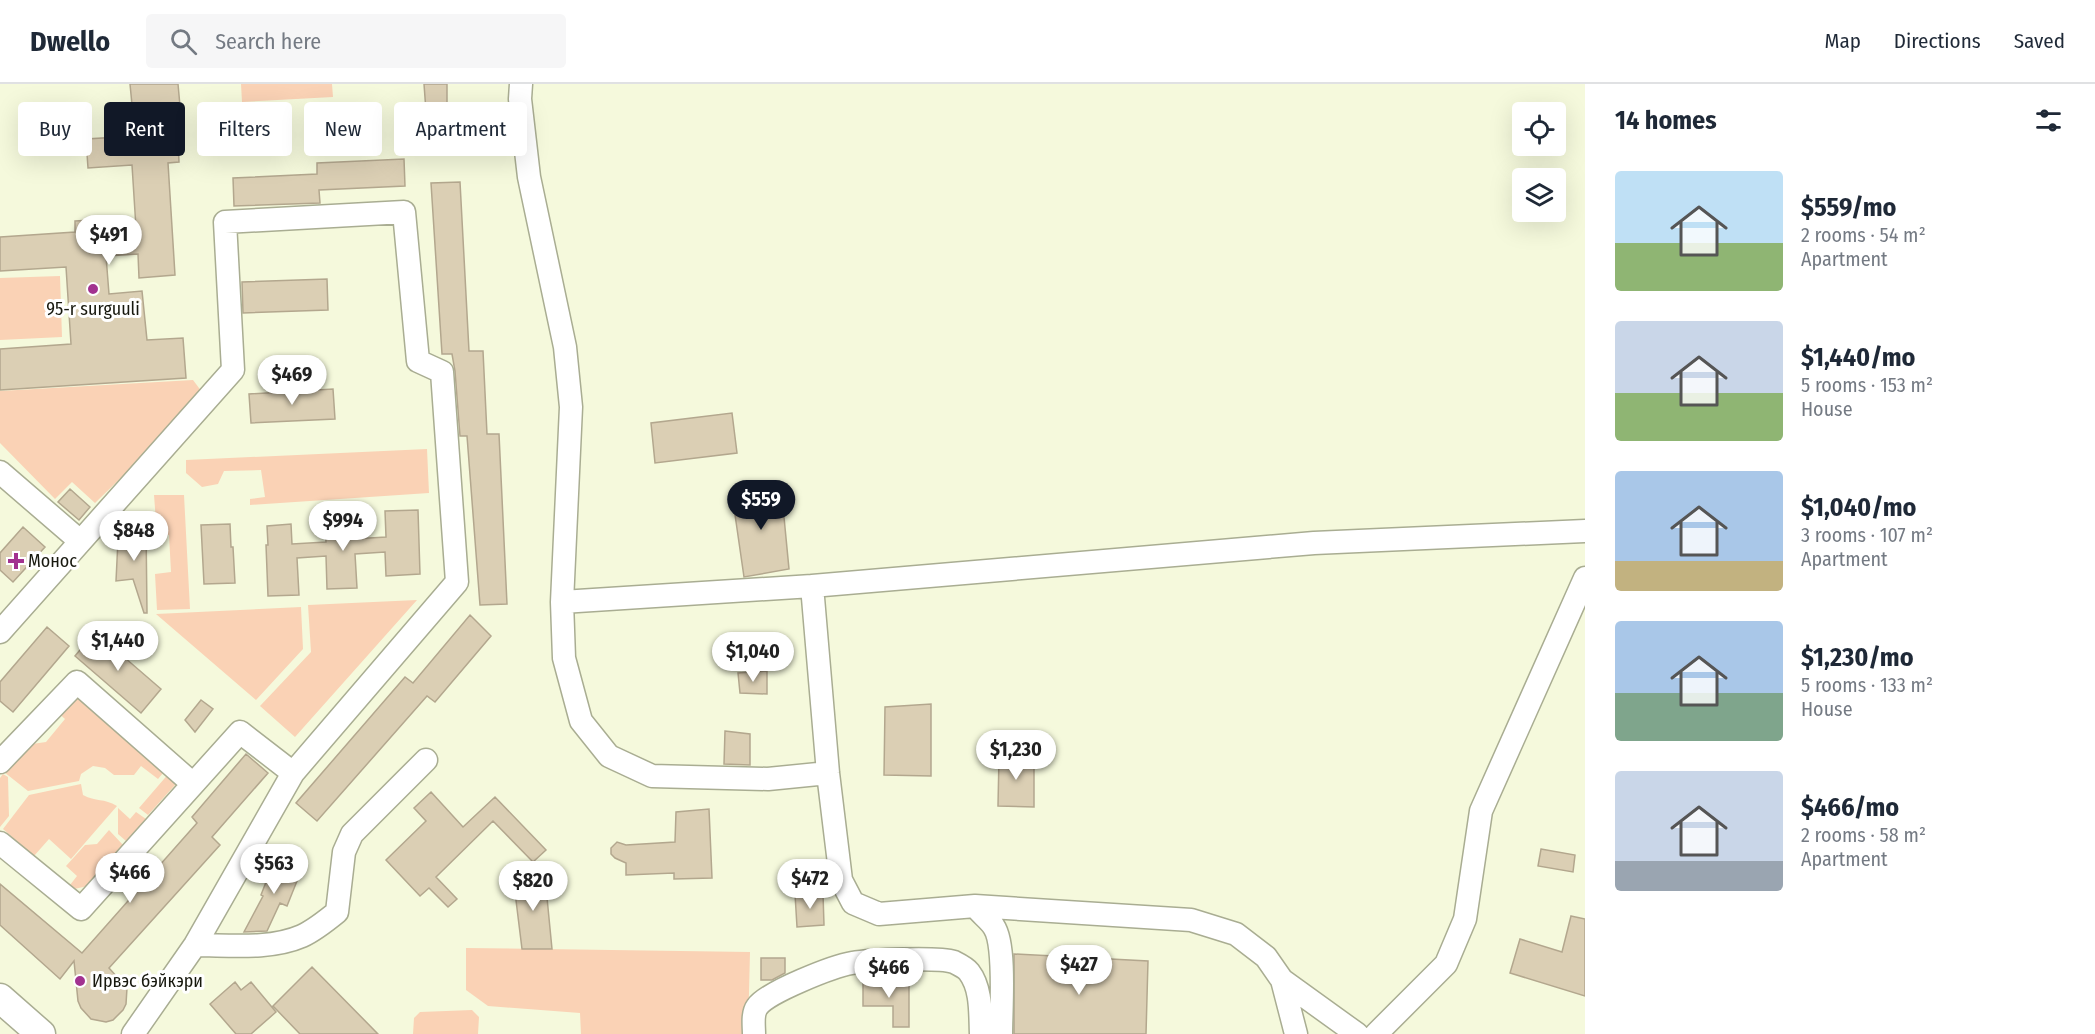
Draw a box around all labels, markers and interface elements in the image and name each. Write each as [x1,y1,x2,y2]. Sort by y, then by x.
search box [146,14,566,68]
text: Dwello [30,25,110,58]
icon: search [167,25,200,58]
text: Search here [215,28,321,55]
text: Map [1824,28,1861,54]
text: Directions [1894,28,1981,54]
text: Saved [2014,28,2065,54]
chip: Buy [18,102,92,156]
chip: Rent [104,102,185,156]
chip: Filters [197,102,292,156]
chip: New [304,102,382,156]
chip: Apartment [394,102,527,156]
map controls [1512,102,1566,222]
button: locate [1512,102,1566,156]
icon: filters [2032,104,2065,137]
text: 14 homes [1615,105,1717,136]
button: layers [1512,168,1566,222]
text: $559/mo [1801,192,1896,223]
icon: home [1663,195,1735,267]
pin: $491 [73,215,145,266]
text: $491 [90,222,128,246]
text: 2 rooms · 54 m² [1801,223,1926,247]
text: Apartment [1801,247,1888,271]
marker: 95-r surguuli [86,282,100,296]
place label: 95-r surguuli [46,298,140,320]
text: $1,440/mo [1801,342,1915,373]
icon: home [1663,345,1735,417]
pin: $469 [256,355,328,406]
text: $469 [272,362,312,386]
text: 5 rooms · 153 m² [1801,373,1933,397]
text: House [1801,397,1853,421]
pin: $559 [725,480,797,531]
text: $559 [741,487,781,511]
text: $1,040/mo [1801,492,1916,523]
icon: home [1663,495,1735,567]
pin: $994 [307,501,379,552]
text: $994 [323,508,363,532]
pin: $848 [98,511,170,562]
text: $848 [113,518,155,542]
text: 3 rooms · 107 m² [1801,523,1933,547]
text: Apartment [1801,547,1888,571]
place label: Монос [28,550,77,572]
marker: Монос [9,554,23,568]
pin: $1,440 [69,621,167,672]
text: $1,440 [91,628,145,652]
pin: $1,040 [704,632,802,683]
text: $1,040 [726,639,780,663]
text: $1,230/mo [1801,642,1914,673]
icon: home [1663,645,1735,717]
text: 5 rooms · 133 m² [1801,673,1933,697]
text: House [1801,697,1853,721]
pin: $1,230 [967,730,1065,781]
text: $1,230 [990,737,1042,761]
text: $466/mo [1801,792,1899,823]
icon: home [1663,795,1735,867]
text: 2 rooms · 58 m² [1801,823,1926,847]
pin: $563 [238,844,310,895]
text: Apartment [1801,847,1888,871]
text: $563 [254,851,294,875]
pin: $466 [94,853,166,904]
pin: $472 [774,859,846,910]
text: $466 [109,860,151,884]
pin: $820 [497,861,569,912]
text: $472 [791,866,829,890]
text: $820 [513,868,553,892]
pin: $427 [1043,945,1115,996]
pin: $466 [853,948,925,999]
text: $427 [1060,952,1098,976]
text: $466 [868,955,910,979]
place label: Ирвэс бэйкэри [92,970,203,992]
marker: Ирвэс бэйкэри [73,974,87,988]

